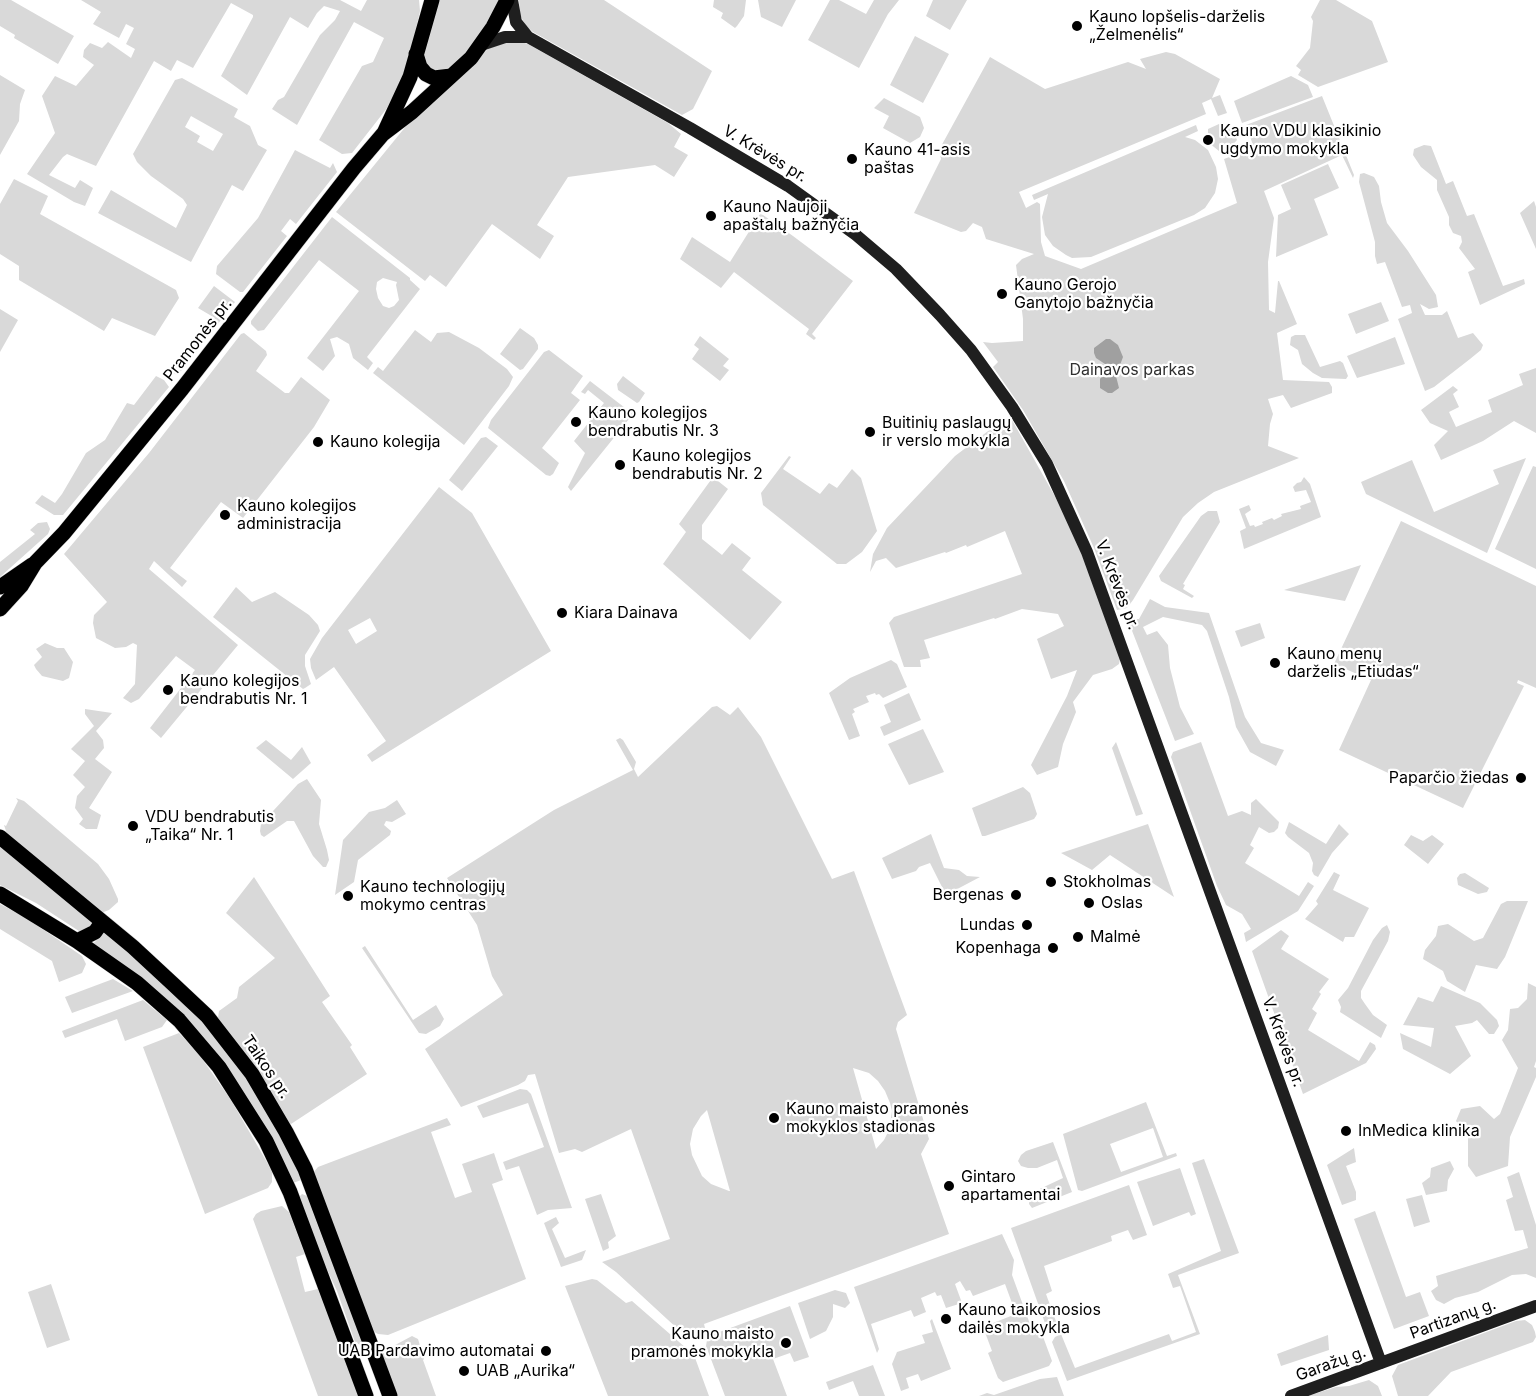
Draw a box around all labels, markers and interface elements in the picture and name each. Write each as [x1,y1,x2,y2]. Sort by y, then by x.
place label: Kauno lopšelis-darželis „Želmenėlis“ [1089,7,1265,45]
marker: Kauno lopšelis-darželis „Želmenėlis“ [1070,19,1084,33]
street label: V. Krėvės pr. [720,121,810,187]
place label: Kauno VDU klasikinio ugdymo mokykla [1220,121,1381,159]
marker: Kauno VDU klasikinio ugdymo mokykla [1201,133,1215,147]
place label: Kauno 41-asis paštas [864,140,970,178]
marker: Kauno 41-asis paštas [845,152,859,166]
place label: Kauno Naujoji apaštalų bažnyčia [723,197,859,235]
marker: Kauno Naujoji apaštalų bažnyčia [704,209,718,223]
place label: Kauno Gerojo Ganytojo bažnyčia [1014,275,1154,313]
marker: Kauno Gerojo Ganytojo bažnyčia [995,287,1009,301]
street label: Pramonės pr. [160,295,236,385]
park label: Dainavos parkas [1069,360,1195,380]
place label: Kauno kolegijos bendrabutis Nr. 3 [588,403,719,441]
place label: Buitinių paslaugų ir verslo mokykla [882,413,1011,451]
marker: Kauno kolegijos bendrabutis Nr. 3 [569,415,583,429]
marker: Buitinių paslaugų ir verslo mokykla [863,425,877,439]
place label: Kauno kolegija [330,432,441,452]
marker: Kauno kolegija [311,435,325,449]
place label: Kauno kolegijos bendrabutis Nr. 2 [632,446,763,484]
marker: Kauno kolegijos bendrabutis Nr. 2 [613,458,627,472]
place label: Kauno kolegijos administracija [237,496,357,534]
marker: Kauno kolegijos administracija [218,508,232,522]
street label: V. Krėvės pr. [1091,537,1143,633]
place label: Kiara Dainava [574,603,678,623]
marker: Kiara Dainava [555,606,569,620]
place label: Kauno menų darželis „Etiudas“ [1287,644,1419,682]
marker: Kauno menų darželis „Etiudas“ [1268,656,1282,670]
place label: Kauno kolegijos bendrabutis Nr. 1 [180,671,307,709]
marker: Kauno kolegijos bendrabutis Nr. 1 [161,683,175,697]
place label: Paparčio žiedas [1389,768,1509,788]
marker: Paparčio žiedas [1514,771,1528,785]
place label: VDU bendrabutis „Taika“ Nr. 1 [145,807,274,845]
marker: VDU bendrabutis „Taika“ Nr. 1 [126,819,140,833]
place label: Stokholmas [1063,872,1151,892]
marker: Stokholmas [1044,875,1058,889]
place label: Kauno technologijų mokymo centras [360,877,505,915]
place label: Bergenas [932,885,1004,905]
marker: Bergenas [1009,888,1023,902]
marker: Kauno technologijų mokymo centras [341,889,355,903]
place label: Oslas [1101,893,1143,913]
marker: Oslas [1082,896,1096,910]
place label: Lundas [960,915,1015,935]
marker: Lundas [1020,918,1034,932]
place label: Malmė [1090,927,1141,947]
marker: Malmė [1071,930,1085,944]
place label: Kopenhaga [955,938,1041,958]
marker: Kopenhaga [1046,941,1060,955]
street label: V. Krėvės pr. [1258,994,1308,1090]
street label: Taikos pr. [238,1032,294,1102]
place label: Kauno maisto pramonės mokyklos stadionas [786,1099,969,1137]
marker: Kauno maisto pramonės mokyklos stadionas [767,1111,781,1125]
place label: InMedica klinika [1358,1121,1480,1141]
marker: InMedica klinika [1339,1124,1353,1138]
place label: Gintaro apartamentai [961,1167,1060,1205]
marker: Gintaro apartamentai [942,1179,956,1193]
street label: Partizanų g. [1407,1295,1499,1343]
place label: Kauno taikomosios dailės mokykla [958,1300,1101,1338]
marker: Kauno taikomosios dailės mokykla [939,1312,953,1326]
place label: Kauno maisto pramonės mokykla [631,1324,774,1362]
marker: Kauno maisto pramonės mokykla [779,1336,793,1350]
place label: UAB Pardavimo automatai [338,1341,534,1361]
street label: Garažų g. [1293,1342,1369,1386]
marker: UAB Pardavimo automatai [539,1344,553,1358]
place label: UAB „Aurika“ [476,1361,575,1381]
marker: UAB „Aurika“ [457,1364,471,1378]

